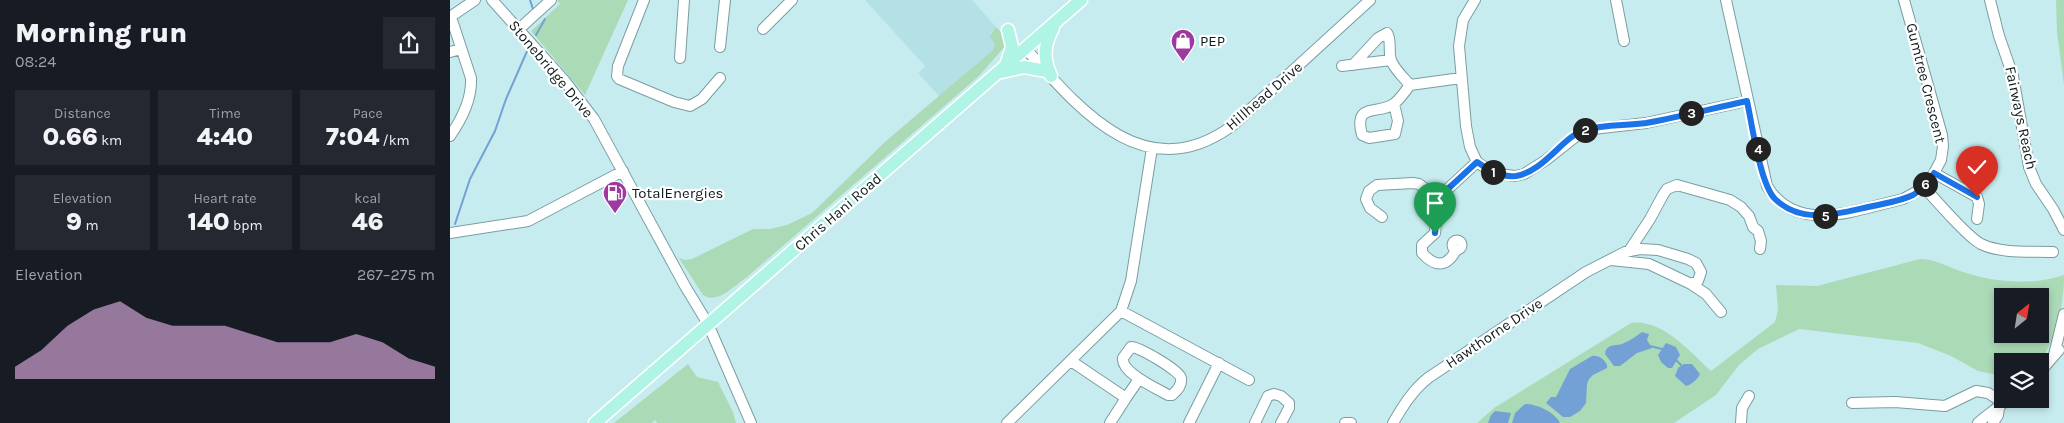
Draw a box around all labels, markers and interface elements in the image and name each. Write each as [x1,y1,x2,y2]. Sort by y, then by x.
text: Morning run [15,16,187,49]
street label: Stonebridge Drive [505,16,597,122]
button: share [383,17,435,69]
street label: Gumtree Crescent [1902,21,1950,145]
shop icon: PEP [1170,28,1196,62]
place label: PEP [1200,32,1225,50]
text: 08:24 [15,52,56,71]
street label: Hillhead Drive [1222,58,1306,134]
street label: Fairways Reach [2001,65,2041,171]
pin: 3 [1678,100,1704,126]
text: Distance [54,105,111,122]
text: Time [209,105,241,122]
text: Pace [353,105,383,122]
text: 3 [1687,105,1696,122]
pin: 2 [1572,118,1598,142]
text: 0.66 [43,122,98,151]
text: 4:40 [197,122,253,151]
text: 7:04 [326,122,379,151]
text: 2 [1581,122,1590,139]
text: km [98,132,122,149]
text: /km [379,132,410,149]
pin: 4 [1746,136,1770,162]
text: 4 [1754,141,1763,158]
pin [1956,146,1998,197]
icon: check [1963,153,1991,181]
pin: 1 [1480,160,1506,184]
text: 1 [1491,164,1496,181]
street label: Chris Hani Road [791,169,885,255]
pin: 6 [1912,172,1938,196]
text: 6 [1921,176,1930,193]
fuel station icon: TotalEnergies [602,180,628,214]
pin [1414,182,1456,233]
place label: TotalEnergies [632,184,724,202]
icon: arrive [1421,189,1449,217]
text: Elevation [53,190,112,207]
text: Heart rate [193,190,257,207]
text: kcal [354,190,381,207]
pin: 5 [1812,204,1838,228]
text: 9 [66,207,82,236]
text: 140 [187,207,230,236]
text: 46 [352,207,384,236]
text: 5 [1821,208,1830,225]
text: m [82,217,99,234]
text: bpm [230,217,263,234]
text: Elevation [15,265,83,284]
text: 267–275 m [357,265,435,284]
north arrow [1994,288,2049,342]
map controls [1994,288,2049,408]
street label: Hawthorne Drive [1442,294,1546,372]
button: layers [1994,353,2049,408]

